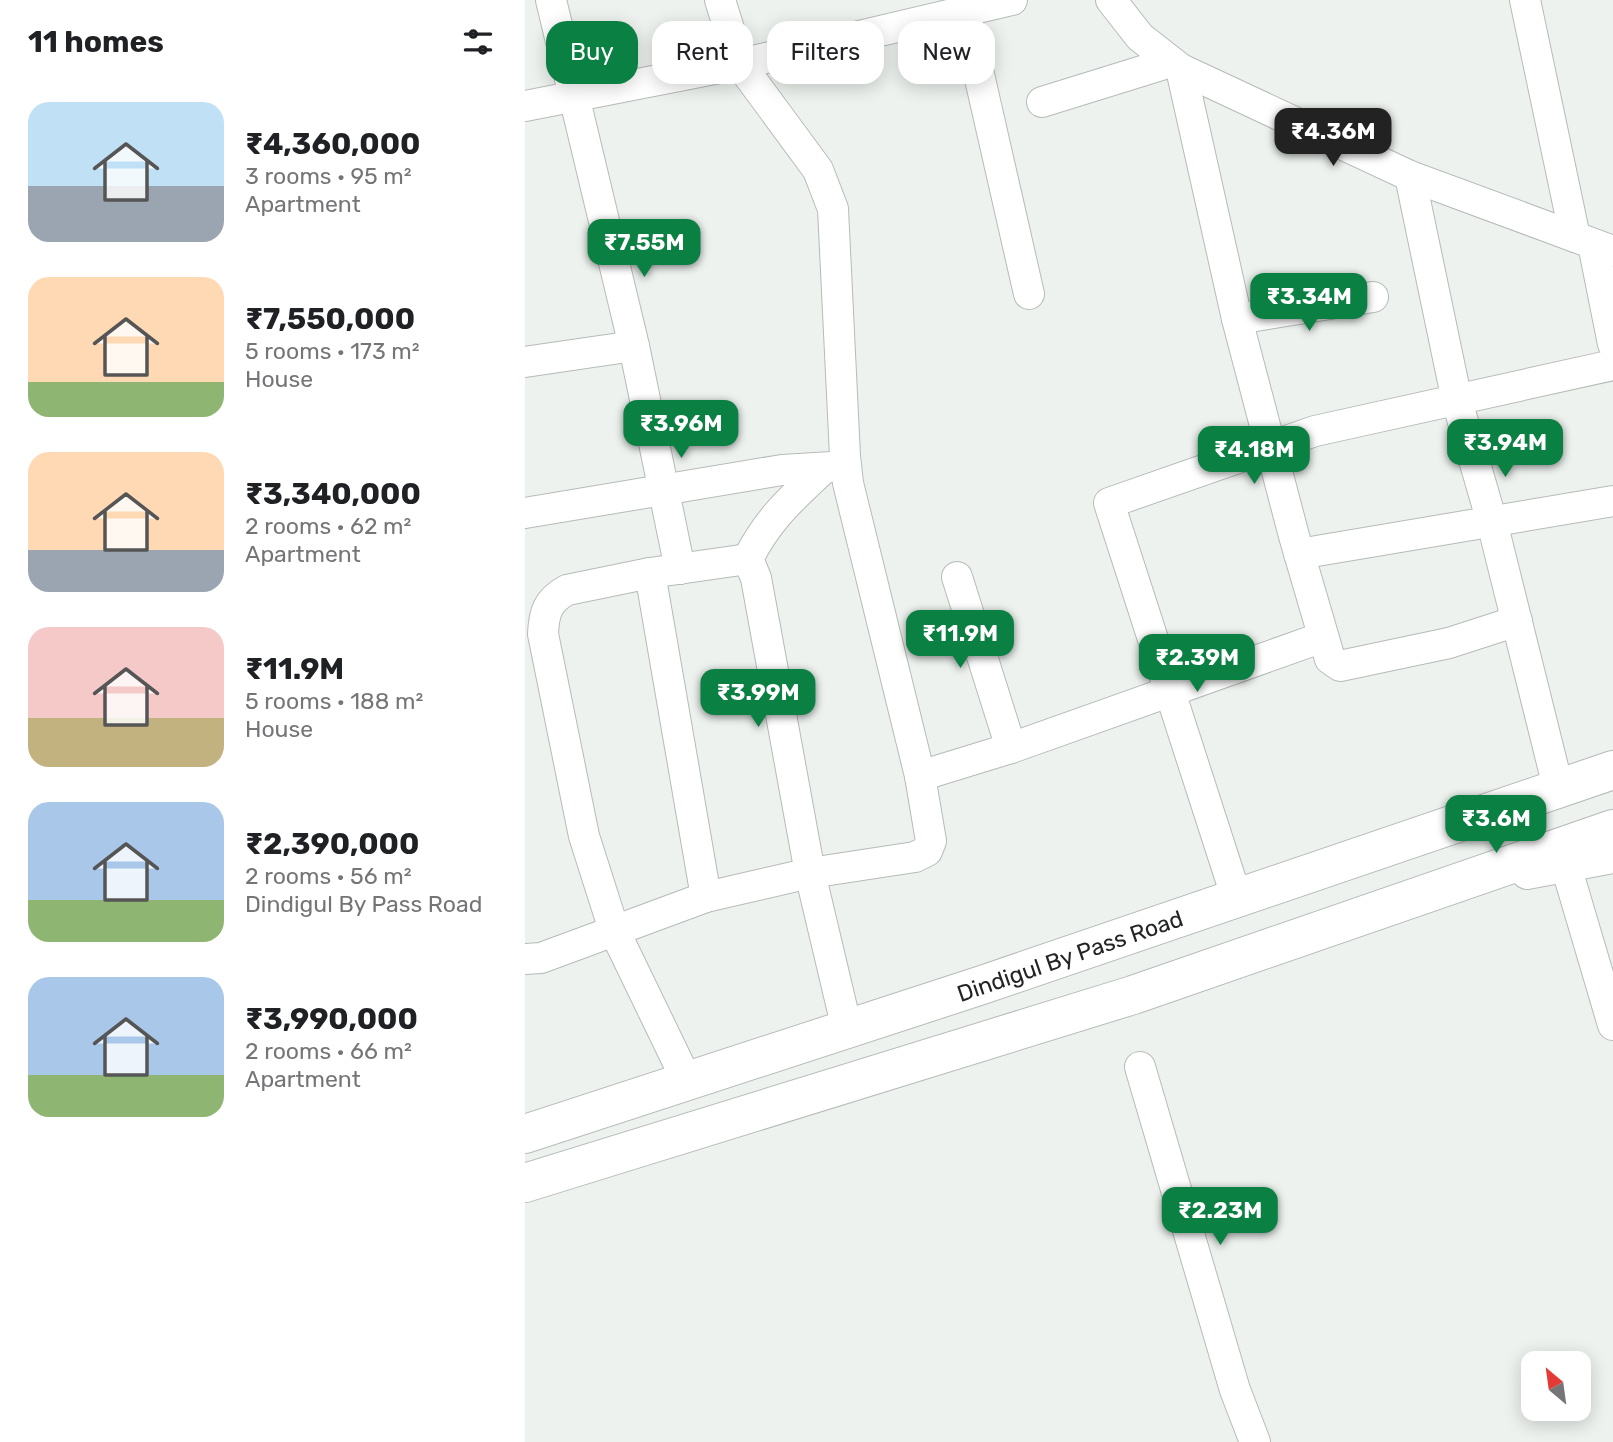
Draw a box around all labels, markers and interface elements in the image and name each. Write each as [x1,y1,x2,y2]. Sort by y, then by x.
chip: Buy [546,21,638,84]
chip: Rent [652,21,753,84]
chip: Filters [767,21,884,84]
chip: New [898,21,995,84]
icon: filters [459,23,497,61]
text: 11 homes [28,24,164,60]
pin: ₹4.36M [1276,108,1390,168]
text: ₹4.36M [1290,117,1376,145]
text: ₹4,360,000 [245,126,420,162]
icon: home [84,130,168,214]
text: 3 rooms · 95 m² [245,162,412,190]
text: Apartment [245,190,361,218]
pin: ₹7.55M [587,219,701,279]
text: ₹7.55M [604,228,684,256]
pin: ₹3.34M [1252,274,1366,333]
text: ₹3.34M [1266,282,1352,310]
text: ₹7,550,000 [245,301,415,337]
icon: home [84,305,168,389]
text: 5 rooms · 173 m² [245,337,420,365]
text: House [245,365,313,393]
pin: ₹3.96M [624,400,738,460]
text: ₹3.96M [639,409,723,437]
pin: ₹3.94M [1448,420,1562,479]
pin: ₹4.18M [1197,426,1311,486]
text: ₹3.94M [1463,428,1547,456]
text: ₹4.18M [1214,435,1294,463]
text: ₹3,340,000 [245,476,421,512]
icon: home [84,480,168,564]
text: 2 rooms · 62 m² [245,512,411,540]
text: Apartment [245,540,361,568]
pin: ₹11.9M [903,610,1017,670]
text: ₹11.9M [922,619,998,647]
pin: ₹2.39M [1140,634,1254,694]
text: ₹2.39M [1155,643,1239,671]
text: ₹11.9M [245,651,344,687]
icon: home [84,655,168,739]
pin: ₹3.99M [701,670,815,729]
text: ₹3.99M [716,678,800,706]
text: 5 rooms · 188 m² [245,687,423,715]
text: House [245,715,313,743]
pin: ₹3.6M [1447,796,1545,855]
text: ₹3.6M [1461,804,1531,832]
text: ₹2,390,000 [245,826,419,862]
icon: home [84,830,168,914]
text: 2 rooms · 56 m² [245,862,412,890]
text: Dindigul By Pass Road [245,890,482,918]
street label: Dindigul By Pass Road [953,904,1187,1008]
text: ₹3,990,000 [245,1001,418,1037]
icon: home [84,1005,168,1089]
text: 2 rooms · 66 m² [245,1037,412,1065]
text: Apartment [245,1065,361,1093]
pin: ₹2.23M [1163,1188,1277,1247]
text: ₹2.23M [1178,1196,1262,1224]
north arrow [1521,1351,1591,1421]
map controls [1521,1351,1591,1421]

